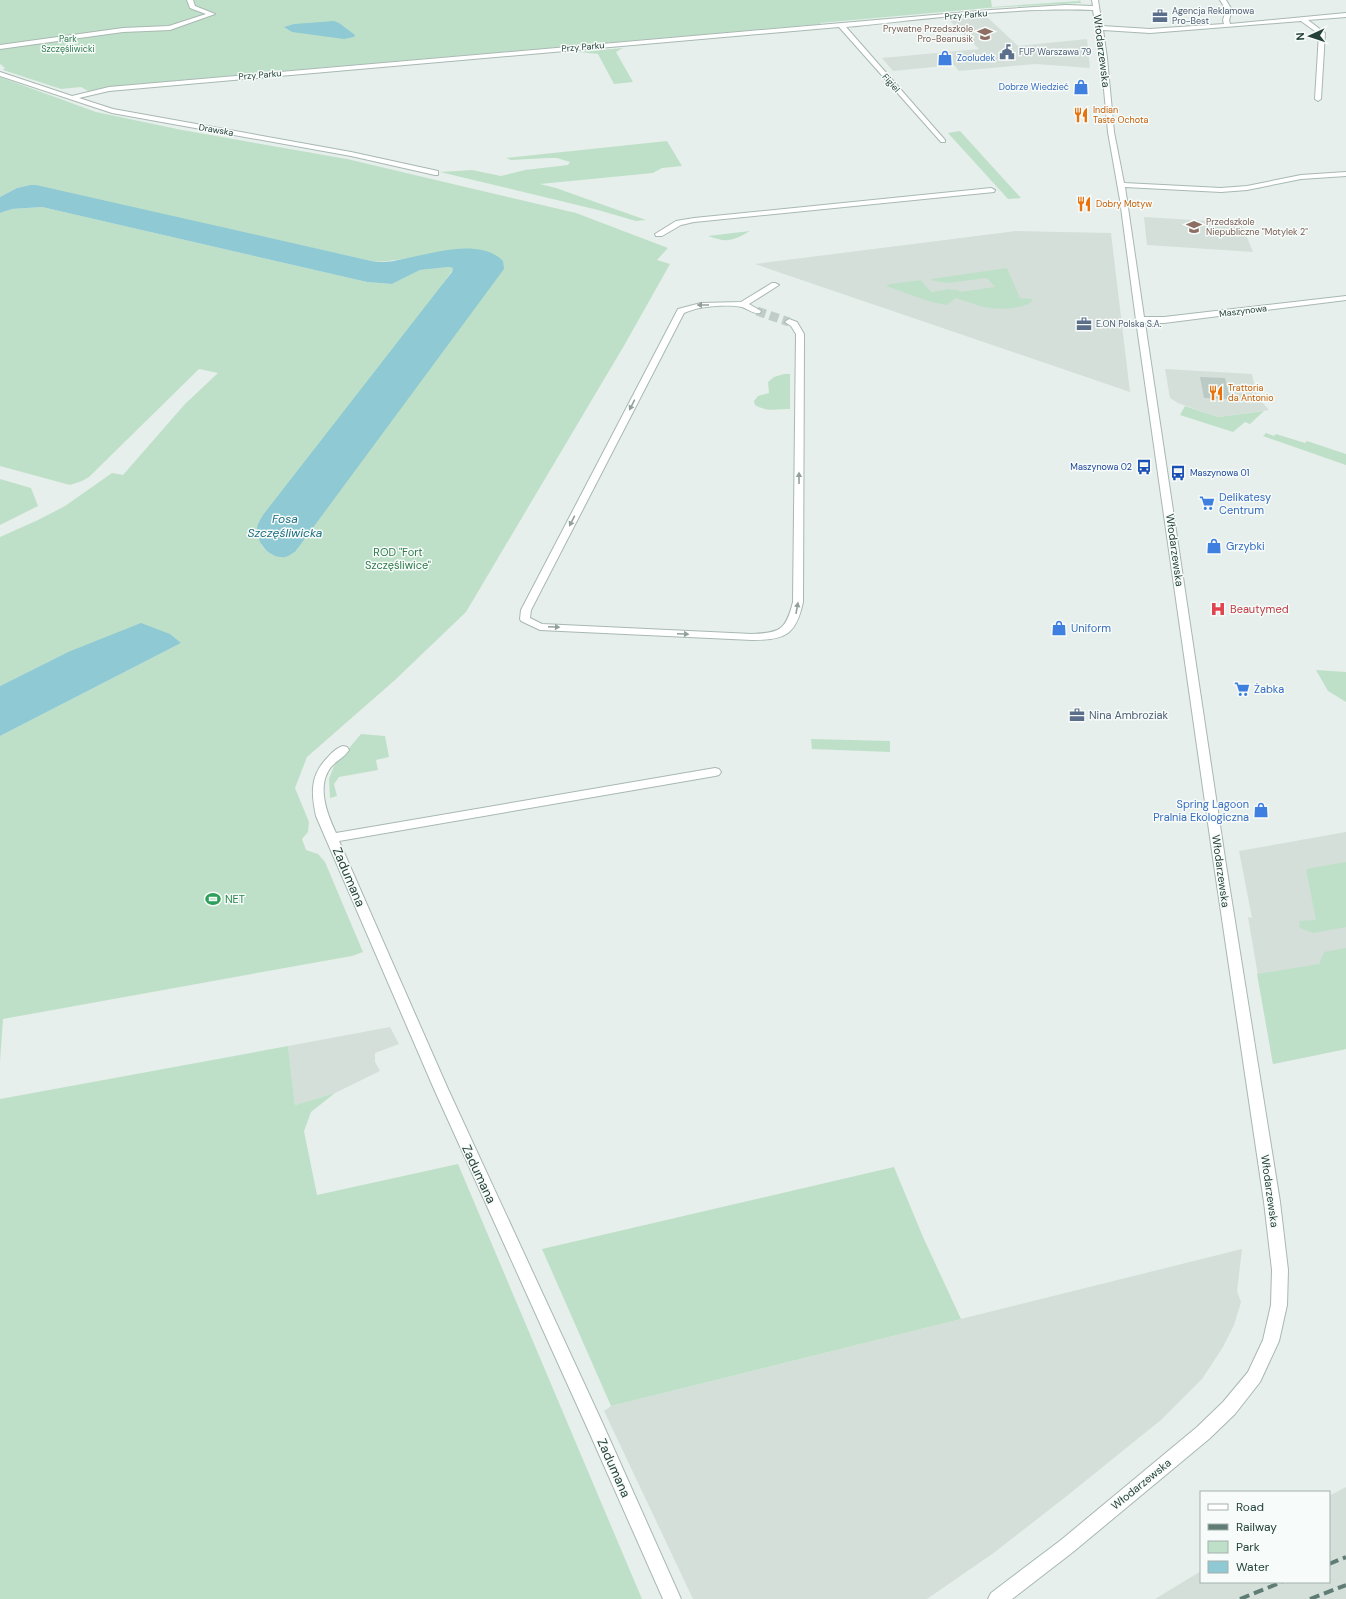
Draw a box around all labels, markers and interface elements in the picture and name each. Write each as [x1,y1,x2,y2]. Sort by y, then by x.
place label: Agencja Reklamowa Pro-Best [1172,5,1254,27]
street label: Przy Parku [944,7,988,23]
office icon: Agencja Reklamowa Pro-Best [1151,7,1169,25]
street label: Włodarzewska [1091,14,1113,88]
north arrow [1290,16,1330,56]
place label: Prywatne Przedszkole Pro-Beanusik [883,23,973,45]
school or university icon: Prywatne Przedszkole Pro-Beanusik [976,25,994,43]
text: N [1293,32,1307,41]
park label: Park Szczęśliwicki [41,33,95,55]
street label: Przy Parku [561,39,605,55]
public building icon: FUP Warszawa 79 [998,43,1016,61]
place label: FUP Warszawa 79 [1019,46,1092,58]
shop icon: Zooludek [936,49,954,67]
place label: Zooludek [957,52,995,64]
street label: Przy Parku [238,67,282,83]
street label: Figiel [879,71,903,95]
shop icon: Dobrze Wiedzieć [1072,78,1090,96]
place label: Dobrze Wiedzieć [999,81,1069,93]
place label: Indian Taste Ochota [1093,104,1148,126]
restaurant icon: Indian Taste Ochota [1072,106,1090,124]
street label: Drawska [198,121,234,139]
restaurant icon: Dobry Motyw [1075,195,1093,213]
place label: Dobry Motyw [1096,198,1152,210]
place label: Przedszkole Niepubliczne "Motylek 2" [1206,216,1308,238]
school or university icon: Przedszkole Niepubliczne "Motylek 2" [1185,218,1203,236]
one-way arrow [696,302,709,308]
street label: Maszynowa [1218,302,1268,320]
office icon: E.ON Polska S.A. [1075,315,1093,333]
place label: E.ON Polska S.A. [1096,318,1162,330]
place label: Trattoria da Antonio [1228,382,1273,404]
restaurant icon: Trattoria da Antonio [1207,384,1225,402]
one-way arrow [628,400,635,411]
bus stop icon: Maszynowa 02 [1135,458,1153,476]
place label: Maszynowa 02 [1070,461,1132,473]
bus stop icon: Maszynowa 01 [1169,464,1187,482]
place label: Maszynowa 01 [1190,467,1250,479]
one-way arrow [796,471,802,484]
place label: Delikatesy Centrum [1219,490,1271,517]
supermarket icon: Delikatesy Centrum [1198,494,1216,512]
water label: Fosa Szczęśliwicka [248,511,323,541]
street label: Włodarzewska [1163,513,1187,587]
one-way arrow [569,515,575,527]
shop icon: Grzybki [1205,537,1223,555]
place label: Grzybki [1226,539,1265,553]
park label: ROD "Fort Szczęśliwice" [365,545,431,572]
hospital icon: Beautymed [1209,600,1227,618]
one-way arrow [794,602,800,614]
place label: Beautymed [1230,602,1289,616]
shop icon: Uniform [1050,619,1068,637]
place label: Uniform [1071,621,1111,635]
one-way arrow [548,624,560,631]
one-way arrow [677,630,689,637]
supermarket icon: Żabka [1233,680,1251,698]
place label: Żabka [1254,682,1284,696]
office icon: Nina Ambroziak [1068,706,1086,724]
place label: Nina Ambroziak [1089,708,1169,722]
place label: Spring Lagoon Pralnia Ekologiczna [1153,797,1249,824]
shop icon: Spring Lagoon Pralnia Ekologiczna [1252,801,1270,819]
street label: Włodarzewska [1209,834,1233,908]
street label: Zadumana [329,845,369,909]
sports icon: NET [204,890,222,908]
place label: NET [225,892,245,906]
street label: Zadumana [458,1142,500,1206]
street label: Włodarzewska [1258,1154,1282,1228]
street label: Zadumana [593,1436,635,1500]
street label: Włodarzewska [1108,1455,1174,1513]
legend [1200,1491,1330,1583]
text: Road [1236,1499,1264,1515]
text: Railway [1236,1519,1277,1535]
text: Park [1236,1539,1260,1555]
text: Water [1236,1559,1270,1575]

